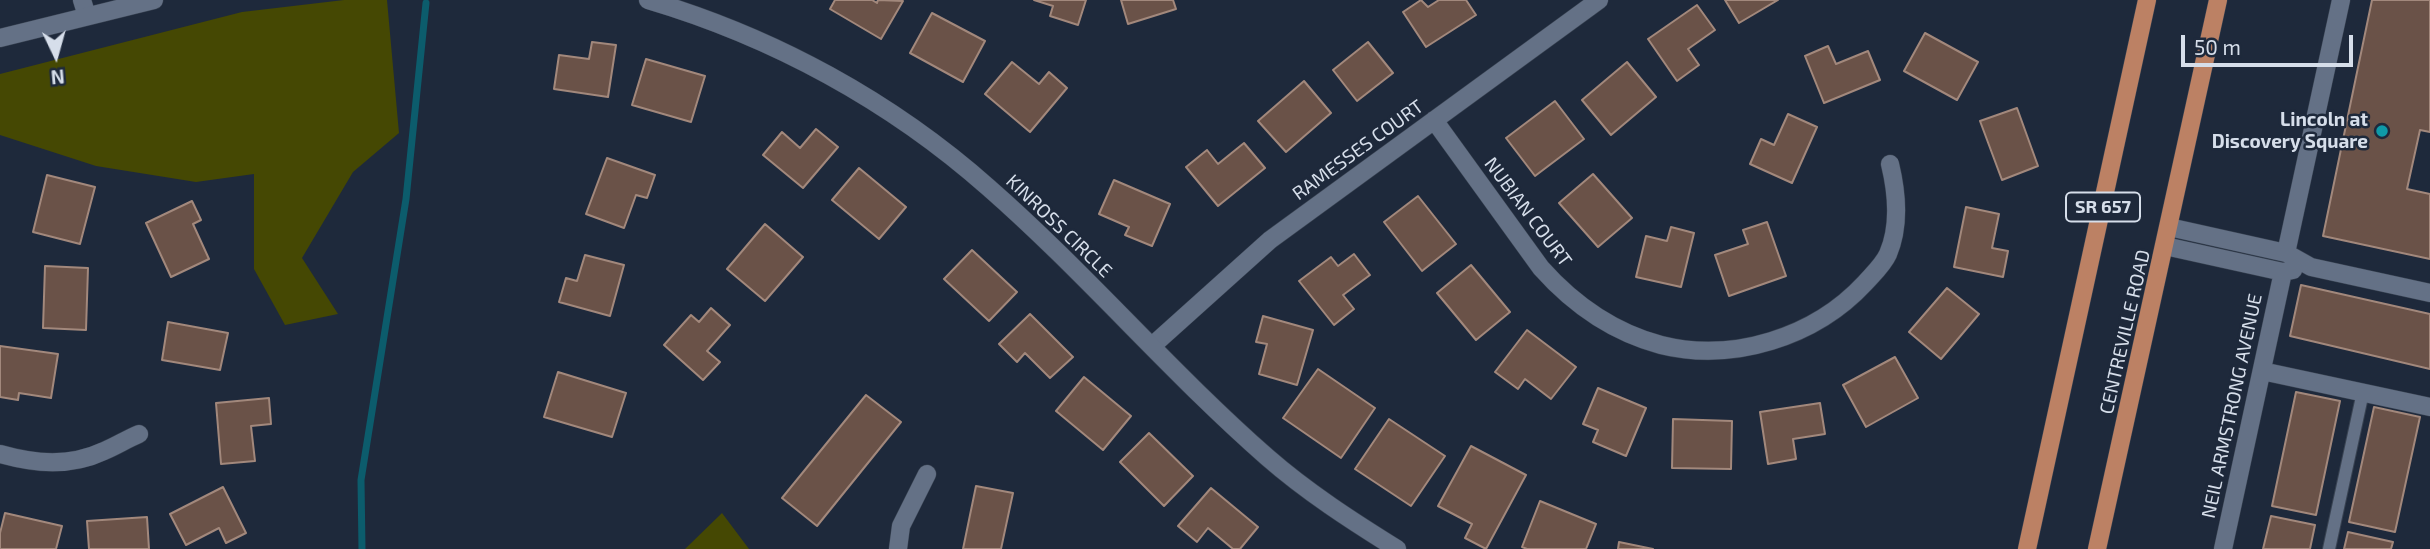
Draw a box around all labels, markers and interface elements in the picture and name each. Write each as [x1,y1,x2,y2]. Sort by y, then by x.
north arrow [21,21,91,91]
scale bar [2185,21,2356,65]
text: 50 m [2194,34,2241,59]
text: N [50,65,66,89]
street label: RAMESSES COURT [1288,95,1428,205]
place label: Lincoln at Discovery Square [2212,109,2368,153]
marker: Lincoln at Discovery Square [2374,123,2390,139]
street label: NUBIAN COURT [1480,153,1576,271]
street label: KINROSS CIRCLE [1001,170,1117,282]
road number: SR 657 [2066,192,2140,222]
street label: CENTREVILLE ROAD [2095,248,2155,416]
street label: NEIL ARMSTRONG AVENUE [2197,292,2267,520]

